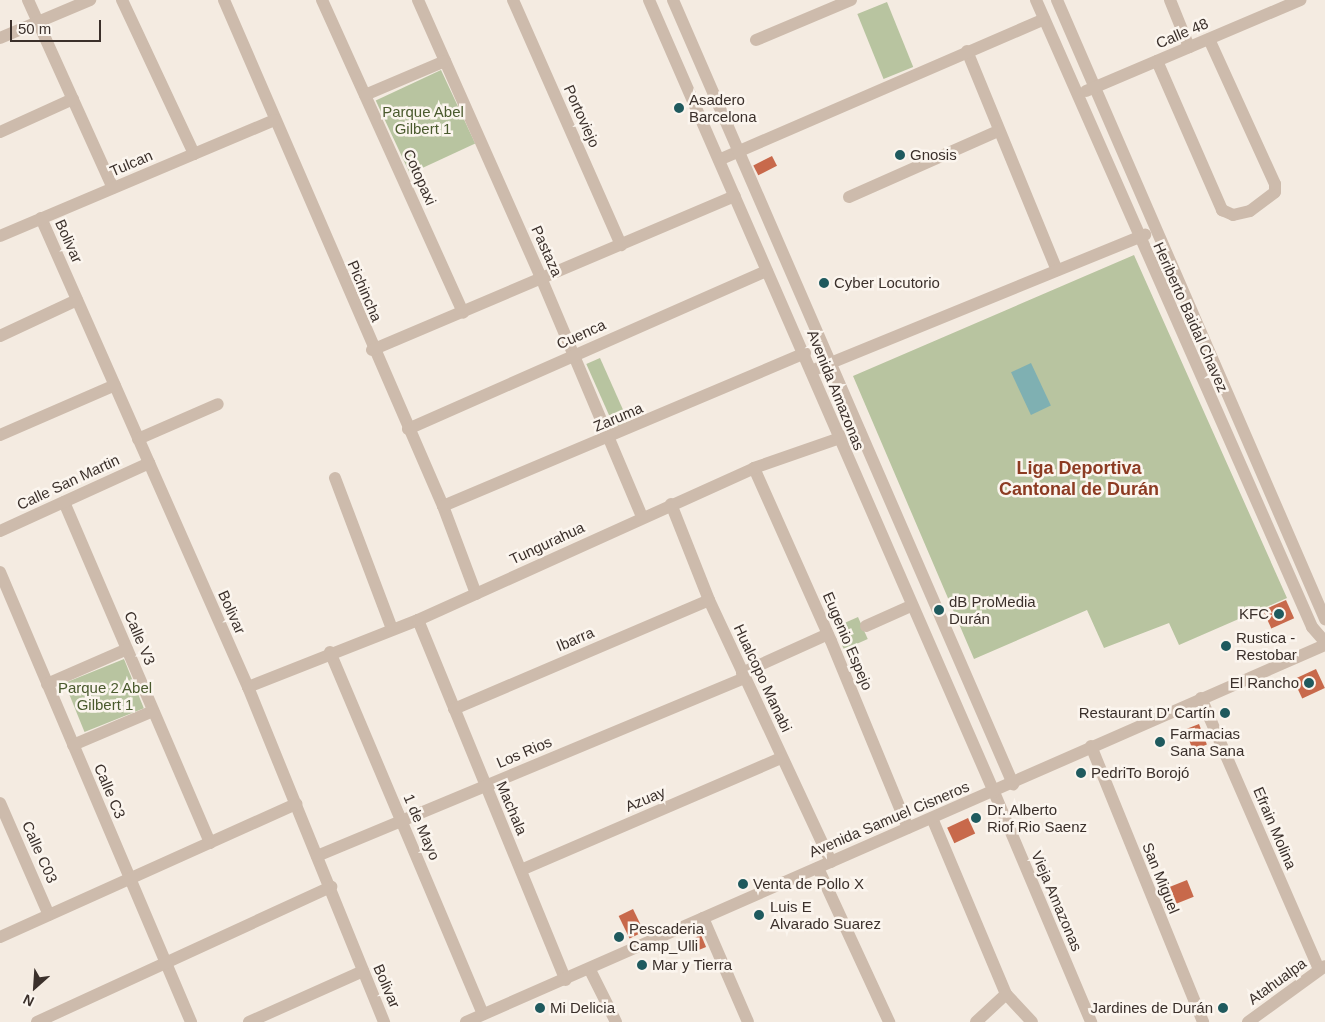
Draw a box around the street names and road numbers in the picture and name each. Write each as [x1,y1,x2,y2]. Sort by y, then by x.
street label: Calle 48 [1153,14,1211,52]
street label: Portoviejo [560,82,604,150]
street label: Tulcan [107,146,155,180]
street label: Cotopaxi [400,146,440,208]
street label: Bolivar [51,216,87,266]
street label: Pastaza [528,223,566,279]
street label: Heriberto Baidal Chavez [1150,239,1232,395]
street label: Pichincha [344,258,386,324]
street label: Cuenca [554,315,608,353]
street label: Avenida Amazonas [803,327,869,453]
street label: Zaruma [591,399,645,435]
street label: Calle San Martin [14,450,122,514]
street label: Tungurahua [507,518,587,568]
street label: Bolivar [214,587,250,637]
street label: Eugenio Espejo [819,589,877,693]
street label: Calle V3 [121,608,159,668]
street label: Hualcopo Manabi [730,621,796,735]
street label: Ibarra [553,623,597,655]
street label: Los Rios [494,732,554,772]
street label: Calle C3 [90,761,130,821]
street label: Avenida Samuel Cisneros [806,777,972,861]
street label: Machala [493,778,531,838]
street label: Azuay [622,783,668,815]
street label: Efrain Molina [1250,784,1300,872]
street label: 1 de Mayo [400,791,444,863]
street label: Calle C03 [18,818,62,886]
street label: San Miguel [1139,840,1183,916]
street label: Vieja Amazonas [1028,848,1086,954]
street label: Atahualpa [1244,954,1310,1008]
street label: Bolivar [370,961,404,1011]

